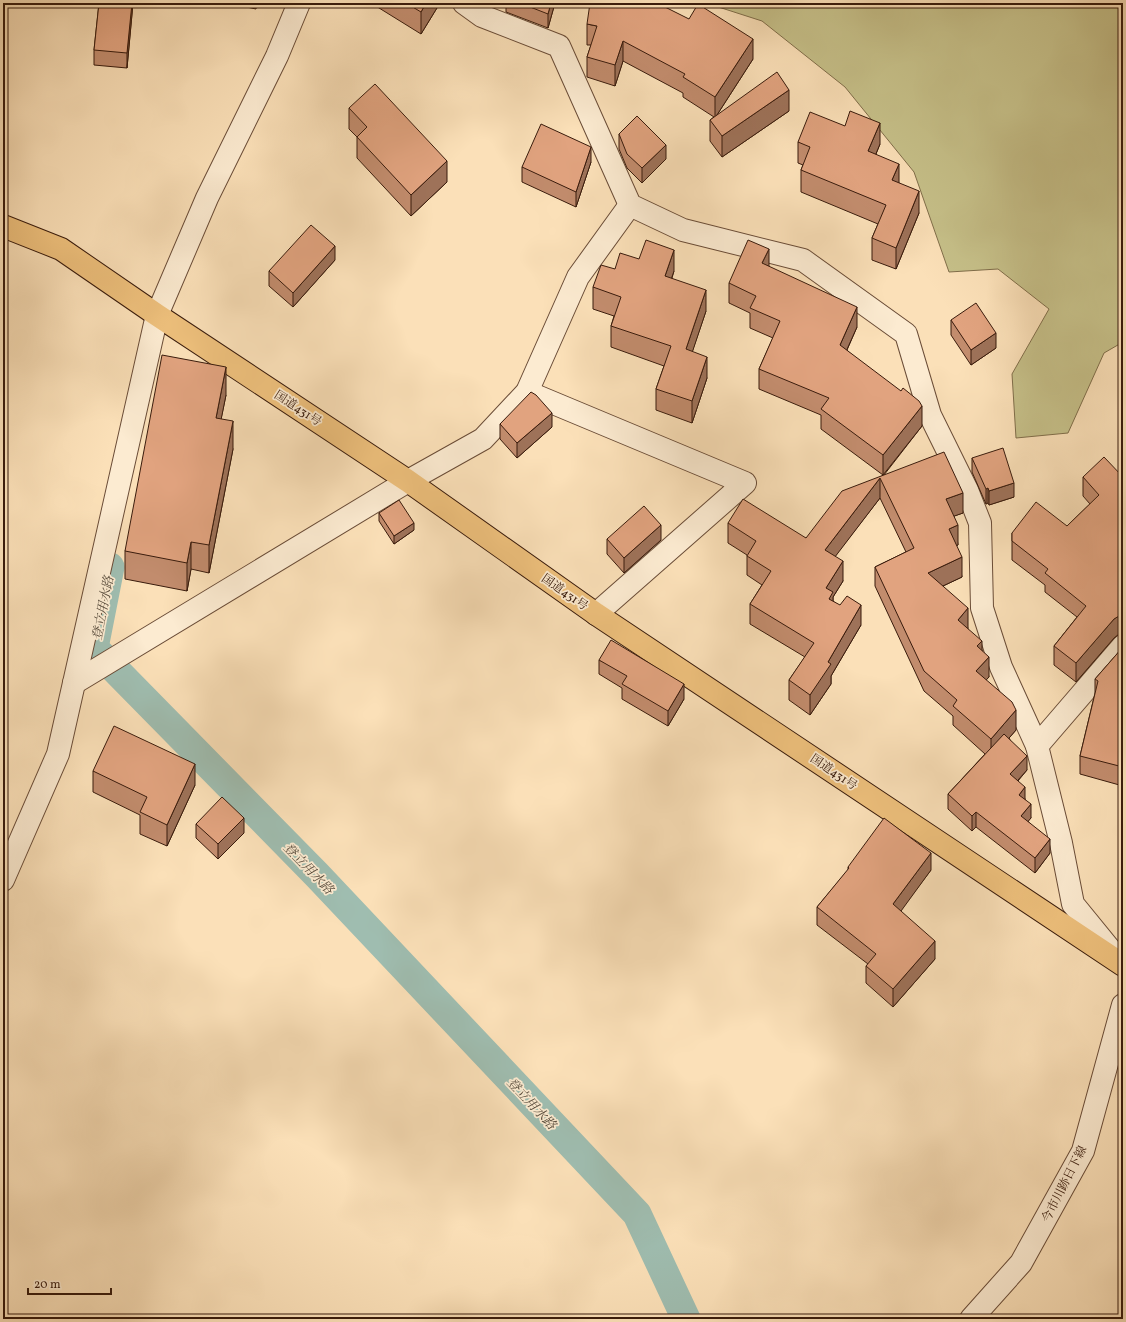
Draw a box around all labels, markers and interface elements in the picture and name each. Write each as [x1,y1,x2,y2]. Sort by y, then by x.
street label: 国道431号 [271,388,324,430]
street label: 国道431号 [538,571,591,615]
water label: 登立用水路 [89,574,119,642]
street label: 国道431号 [807,751,860,794]
water label: 登立用水路 [279,840,337,900]
water label: 登立用水路 [502,1074,560,1135]
street label: 今市川跡日下線 [1039,1143,1091,1226]
scale bar [28,1270,111,1296]
text: 20 m [34,1277,61,1293]

